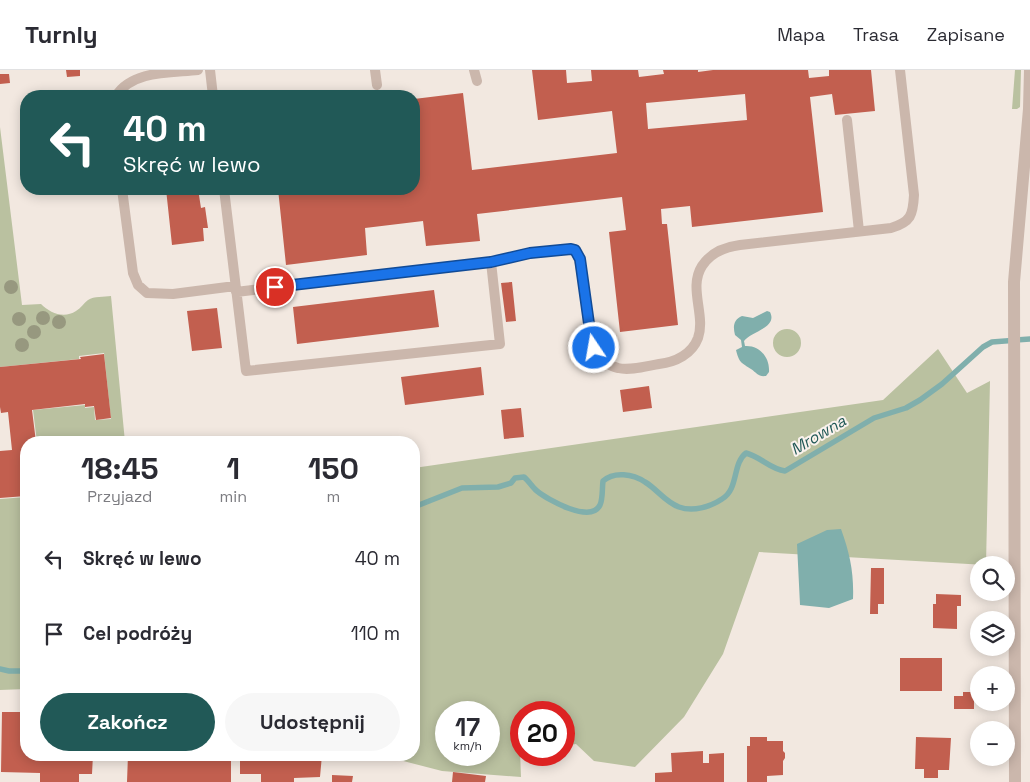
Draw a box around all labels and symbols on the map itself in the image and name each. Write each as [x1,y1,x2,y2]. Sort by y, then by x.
pin [254,266,296,308]
position arrow [567,321,619,373]
water label: Mrowna [786,410,850,460]
speed limit sign: 20 [510,701,575,766]

